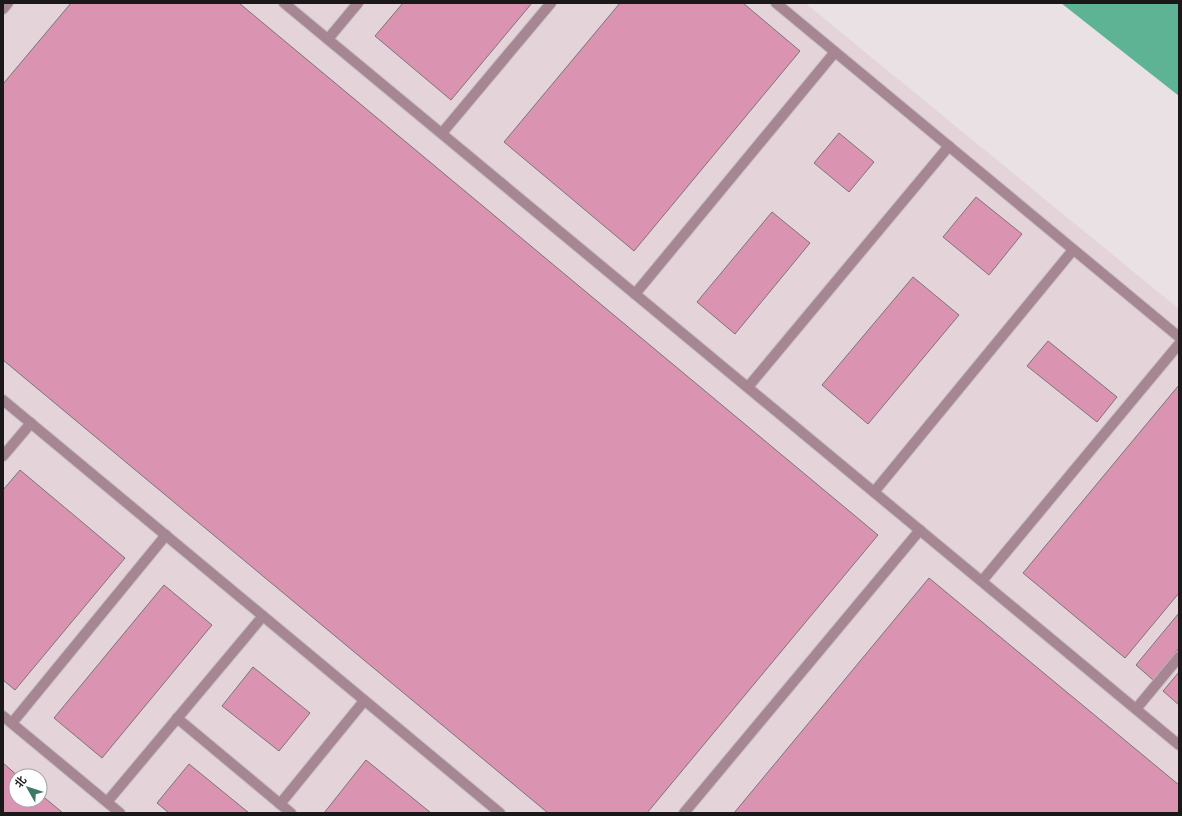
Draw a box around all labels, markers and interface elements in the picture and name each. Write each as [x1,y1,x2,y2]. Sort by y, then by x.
north arrow [8,768,48,808]
text: 北 [12,774,29,790]

